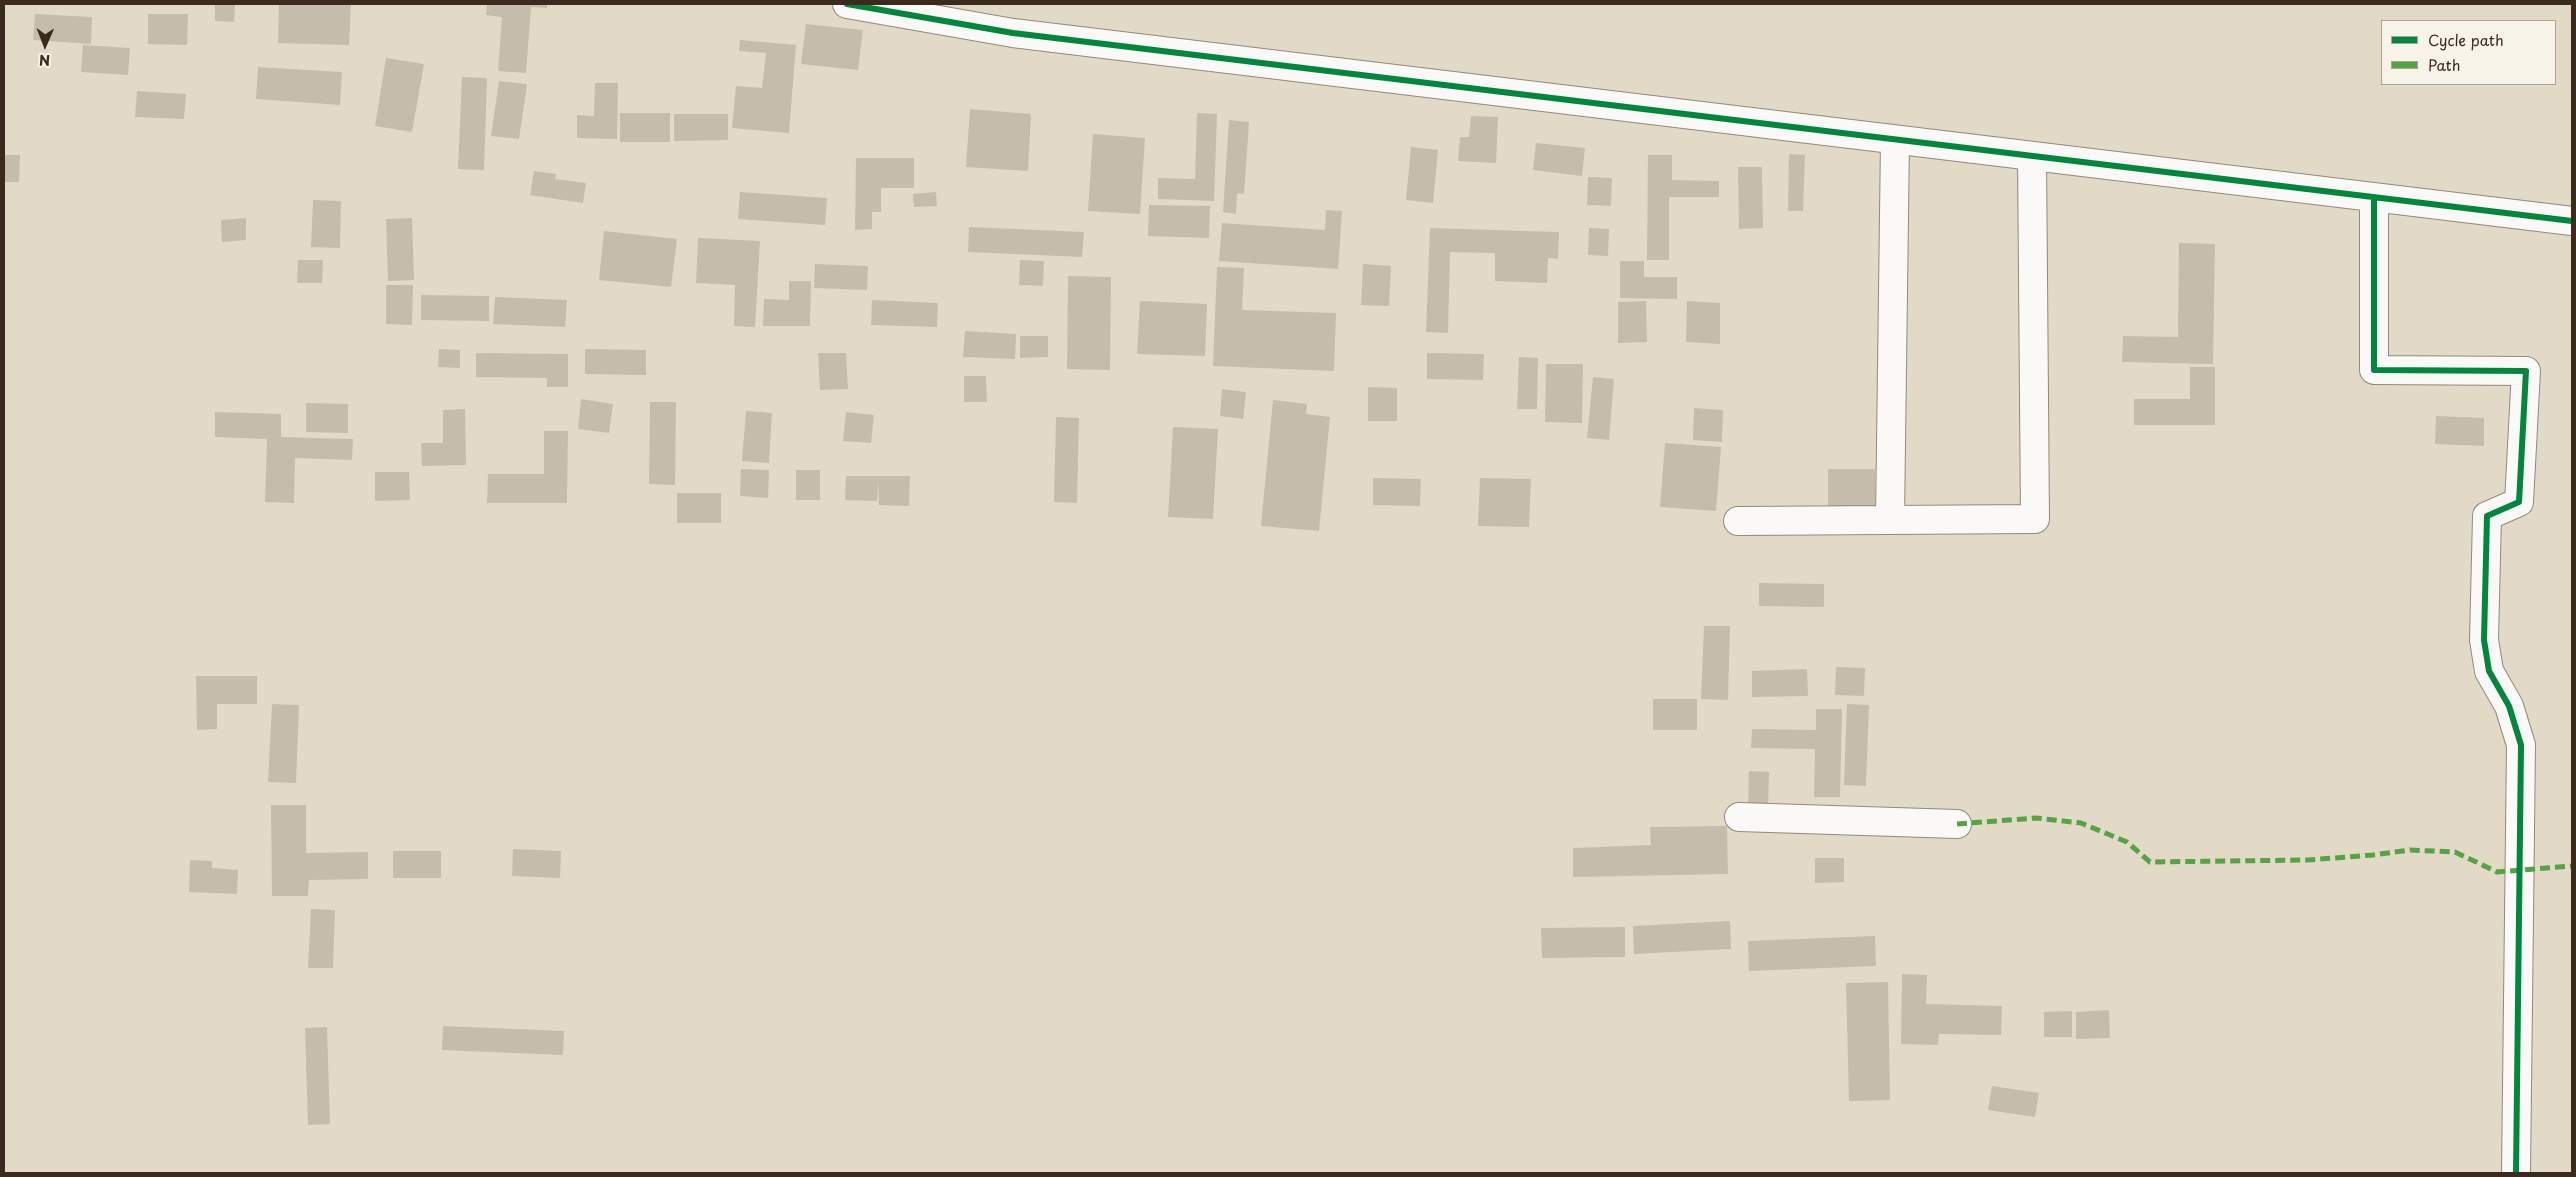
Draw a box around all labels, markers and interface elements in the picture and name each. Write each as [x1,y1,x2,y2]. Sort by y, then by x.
north arrow [20,20,70,70]
legend [2381,20,2556,85]
text: Cycle path [2428,28,2504,51]
text: N [39,50,50,71]
text: Path [2428,53,2460,76]

